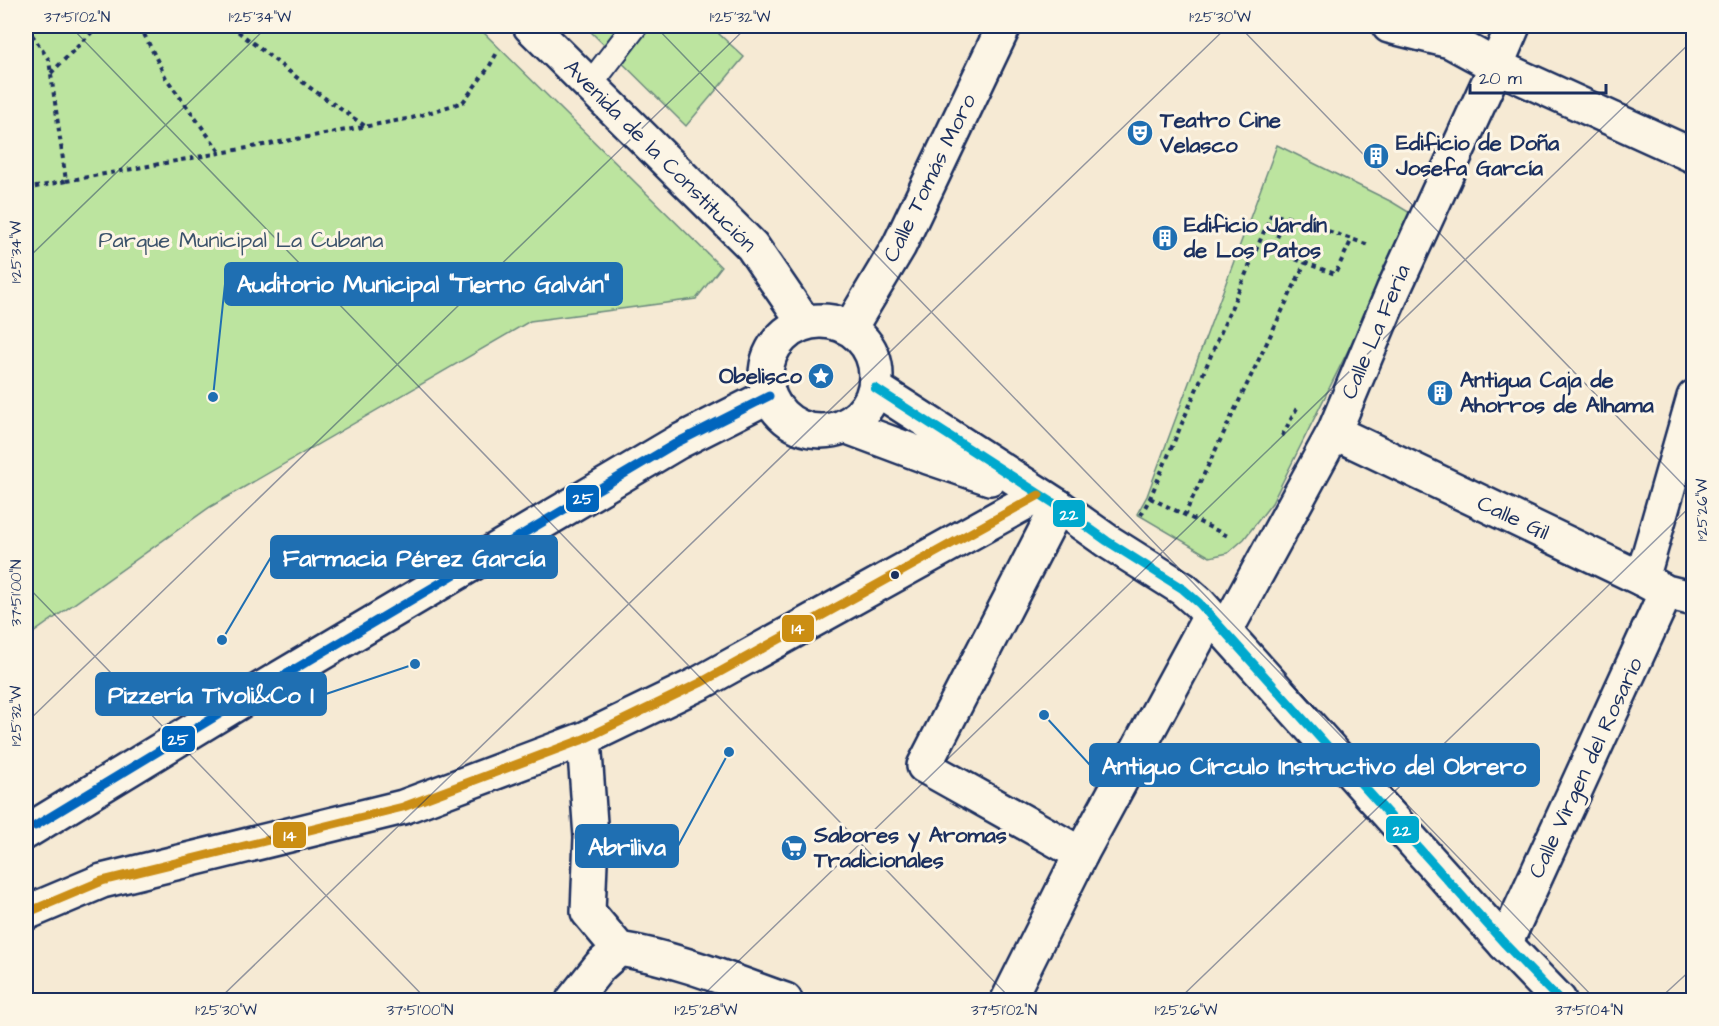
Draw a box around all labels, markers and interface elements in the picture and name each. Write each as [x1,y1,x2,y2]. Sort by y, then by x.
text: 37°51'02"N [44,7,110,28]
text: 1°25'34"W [229,7,291,28]
text: 1°25'32"W [710,7,770,28]
text: 1°25'30"W [1189,7,1251,28]
street label: Avenida de la Constitución [557,53,763,259]
scale bar [1470,57,1606,95]
text: 20 m [1479,66,1522,91]
street label: Calle Tomás Moro [876,88,984,267]
place label: Teatro Cine Velasco [1159,105,1281,161]
theatre icon: Teatro Cine Velasco [1125,118,1155,148]
place label: Edificio de Doña Josefa García [1395,128,1560,184]
building icon: Edificio de Doña Josefa García [1361,141,1391,171]
place label: Edificio Jardín de Los Patos [1183,210,1327,266]
text: 1°25'34"W [6,221,27,283]
building icon: Edificio Jardín de Los Patos [1150,223,1180,253]
park label: Parque Municipal La Cubana [99,225,383,256]
street label: Calle La Feria [1334,260,1418,404]
callout: Auditorio Municipal "Tierno Galván" [225,263,622,305]
text: Auditorio Municipal "Tierno Galván" [237,268,610,302]
place label: Obelisco [719,361,803,392]
place icon: Obelisco [806,361,836,391]
place label: Antigua Caja de Ahorros de Alhama [1460,365,1655,421]
building icon: Antigua Caja de Ahorros de Alhama [1425,378,1455,408]
text: 1°25'26"W [1692,479,1713,541]
line badge: 25 [565,484,600,513]
text: 25 [572,488,594,510]
street label: Calle Gil [1472,488,1554,548]
line badge: 22 [1052,499,1086,528]
text: 22 [1059,504,1079,526]
callout: Farmacia Pérez García [271,536,557,578]
text: Farmacia Pérez García [283,542,546,576]
text: 37°51'00"N [6,559,27,627]
unlabelled marker [889,569,901,581]
line badge: 14 [781,614,815,643]
text: 14 [792,618,805,640]
street label: Calle Virgen del Rosario [1521,652,1652,884]
callout: Pizzería Tivoli&Co I [96,673,326,715]
text: Pizzería Tivoli&Co I [108,679,314,713]
text: 1°25'32"W [6,686,27,746]
line badge: 25 [161,725,196,753]
text: 25 [167,729,189,751]
callout: Antiguo Círculo Instructivo del Obrero [1090,744,1539,786]
text: Antiguo Círculo Instructivo del Obrero [1102,750,1527,785]
line badge: 22 [1385,815,1420,844]
place label: Sabores y Aromas Tradicionales [813,820,1007,876]
text: 22 [1392,820,1412,842]
line badge: 14 [272,821,307,849]
text: 14 [284,825,297,847]
callout: Abriliva [576,825,678,867]
text: Abriliva [588,831,667,865]
supermarket icon: Sabores y Aromas Tradicionales [779,833,809,863]
text: 1°25'30"W [195,1000,257,1021]
text: 37°51'00"N [386,1000,454,1021]
text: 1°25'28"W [675,1000,737,1021]
text: 37°51'02"N [971,1000,1037,1021]
text: 1°25'26"W [1155,1000,1217,1021]
text: 37°51'04"N [1555,1000,1623,1021]

